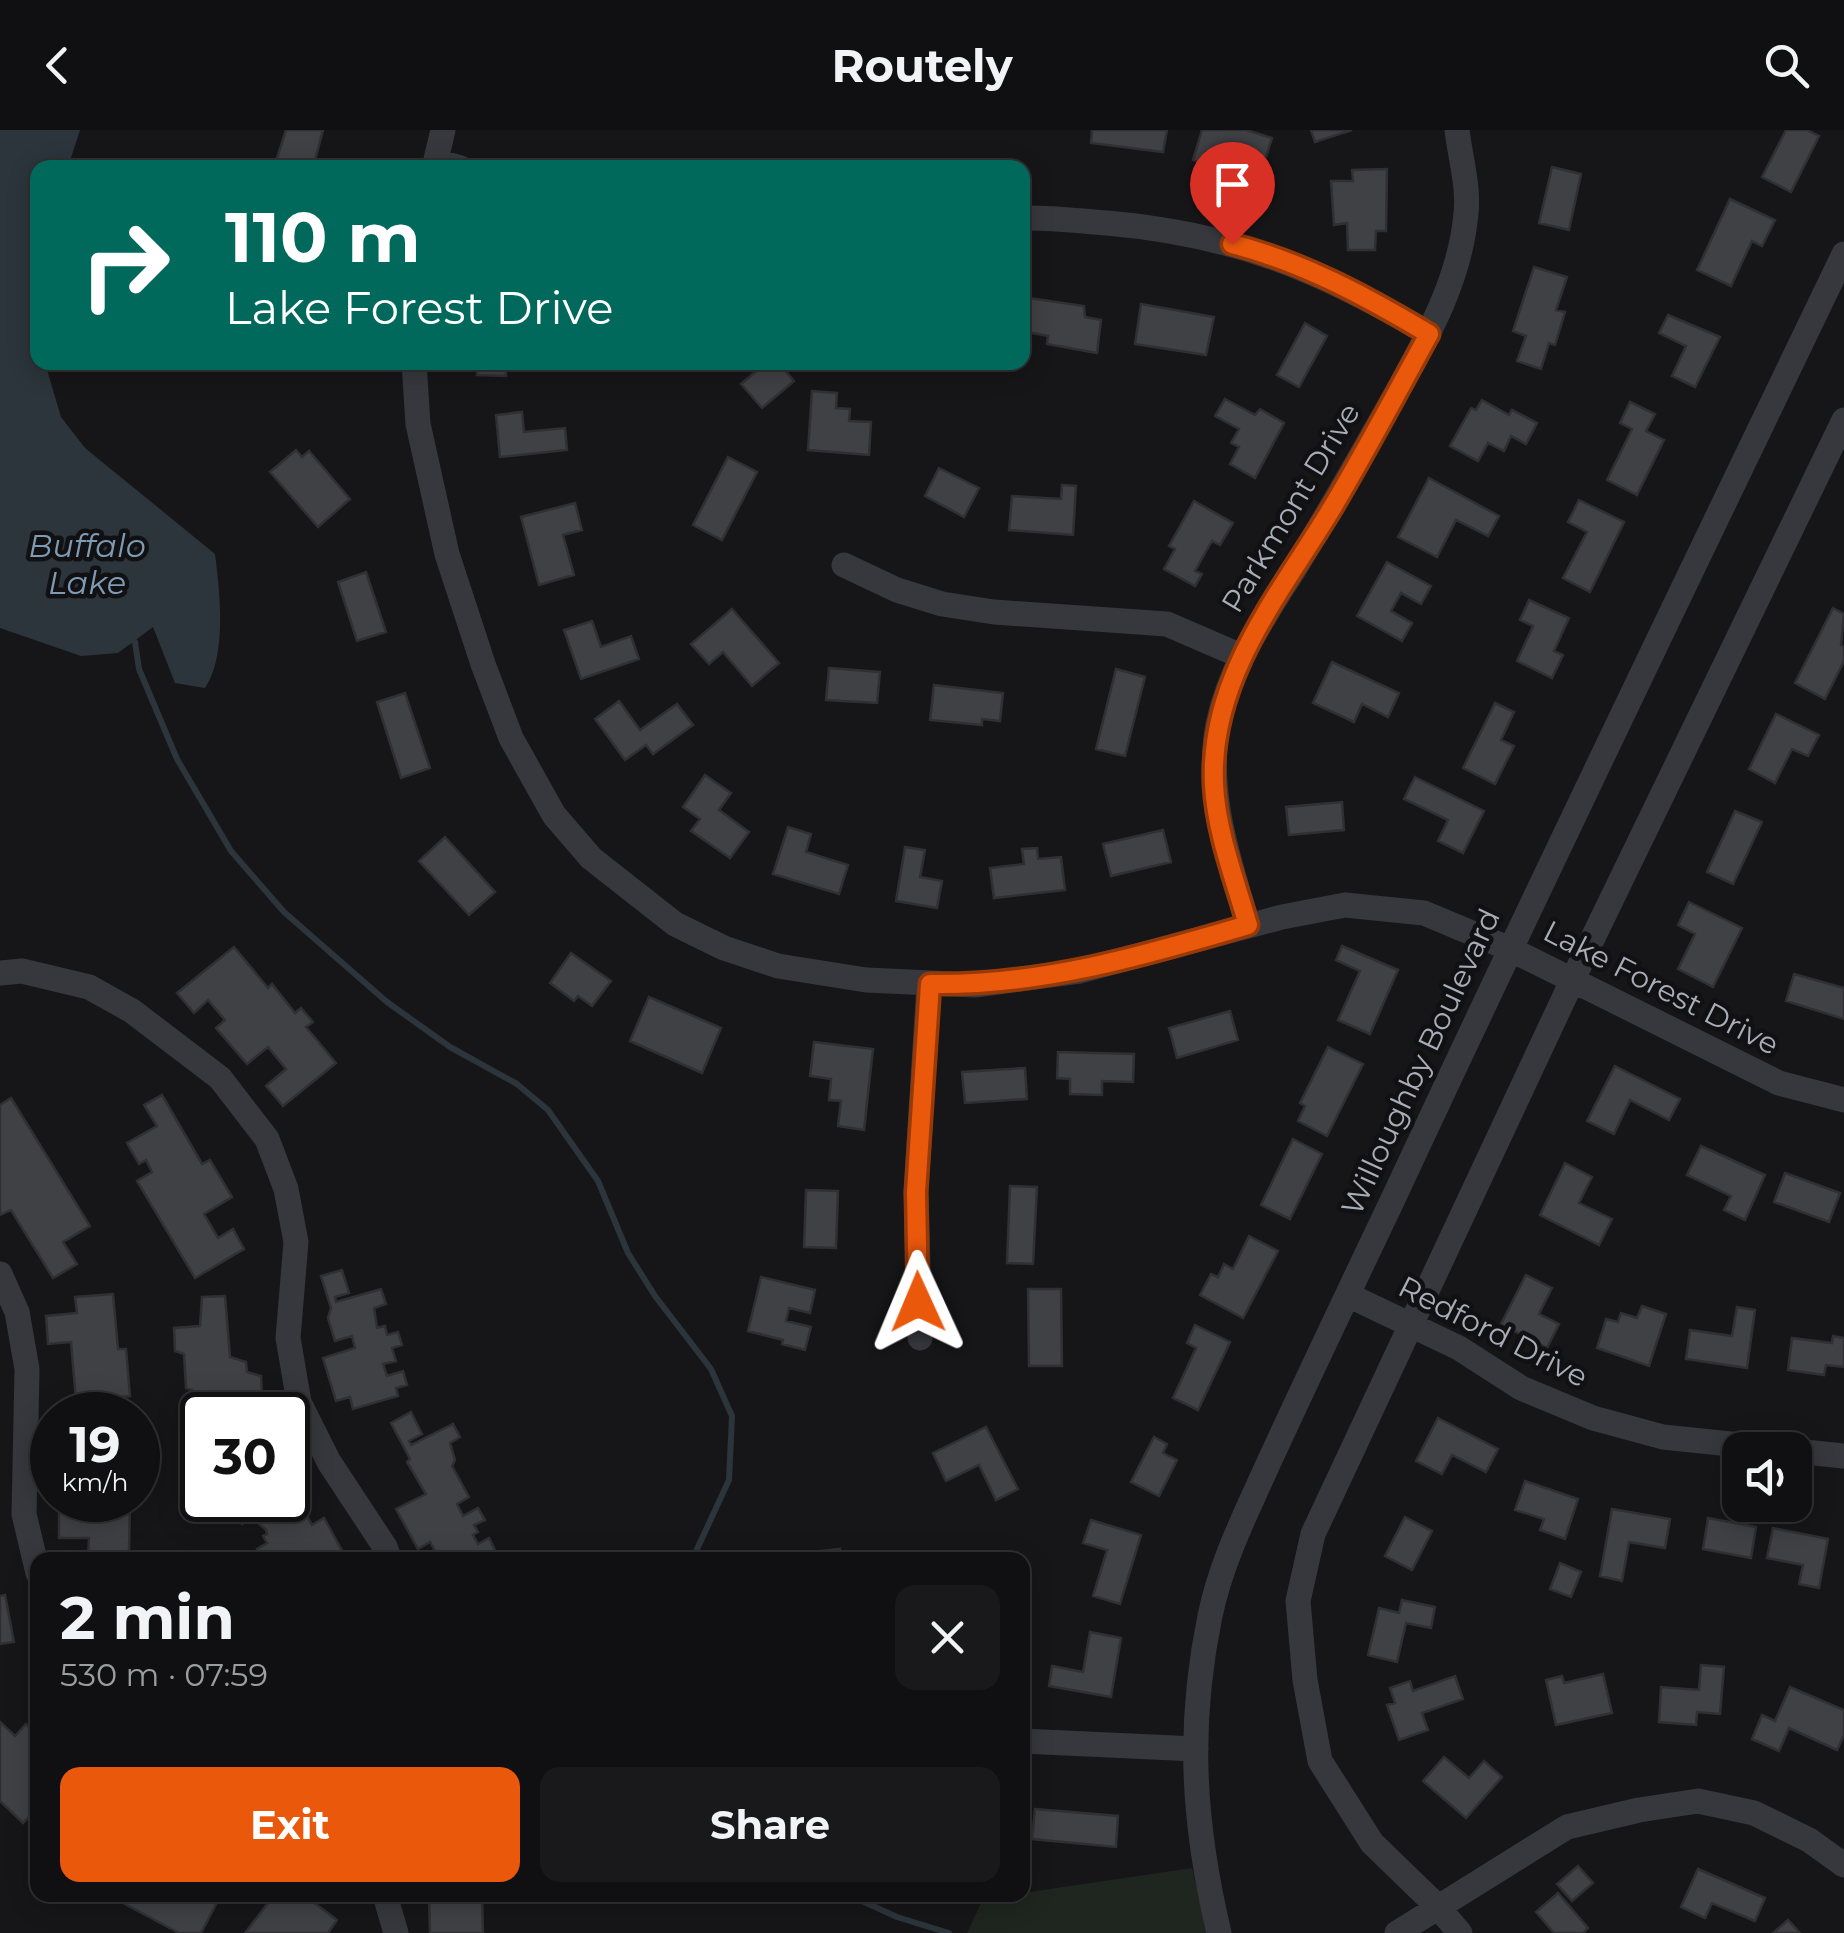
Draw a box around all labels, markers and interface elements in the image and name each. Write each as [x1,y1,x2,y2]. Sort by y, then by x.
icon: back [30,38,85,93]
text: Routely [831,38,1013,93]
icon: search [1759,38,1814,93]
pin [1190,142,1275,245]
icon: arrive [1205,157,1260,212]
text: 110 m [225,194,421,280]
icon: right [60,200,190,330]
text: Lake Forest Drive [225,280,613,335]
street label: Parkmont Drive [1213,396,1368,619]
water label: Buffalo Lake [28,526,146,602]
street label: Willoughby Boulevard [1333,903,1508,1221]
street label: Lake Forest Drive [1537,912,1785,1063]
position arrow [866,1250,970,1354]
street label: Redford Drive [1392,1268,1594,1395]
speed limit sign: 30 [180,1392,310,1522]
text: 19 [69,1414,121,1475]
map controls [1722,1432,1812,1522]
button: sound [1722,1432,1812,1522]
text: km/h [62,1467,128,1497]
text: 2 min [60,1581,235,1654]
button: close [895,1585,1000,1690]
text: 530 m · 07:59 [60,1655,268,1694]
button: Exit [60,1767,520,1882]
button: Share [540,1767,1000,1882]

